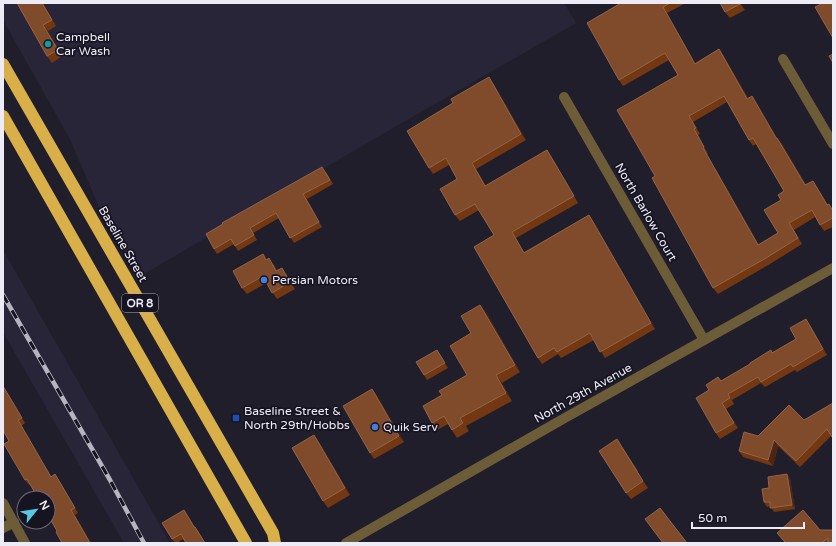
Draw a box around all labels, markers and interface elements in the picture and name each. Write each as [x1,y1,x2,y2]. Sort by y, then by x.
place label: Campbell Car Wash [56,30,110,58]
marker: Campbell Car Wash [43,39,53,49]
street label: North Barlow Court [612,161,680,264]
street label: Baseline Street [96,204,151,285]
place label: Persian Motors [272,273,358,287]
marker: Persian Motors [259,275,269,285]
road number: OR 8 [122,294,158,312]
street label: North 29th Avenue [532,360,634,426]
place label: Baseline Street & North 29th/Hobbs [244,404,350,432]
marker: Baseline Street & North 29th/Hobbs [231,413,241,423]
place label: Quik Serv [383,420,438,434]
marker: Quik Serv [370,422,380,432]
north arrow [16,490,56,530]
text: N [36,498,52,512]
scale bar [692,504,804,530]
text: 50 m [698,511,727,525]

